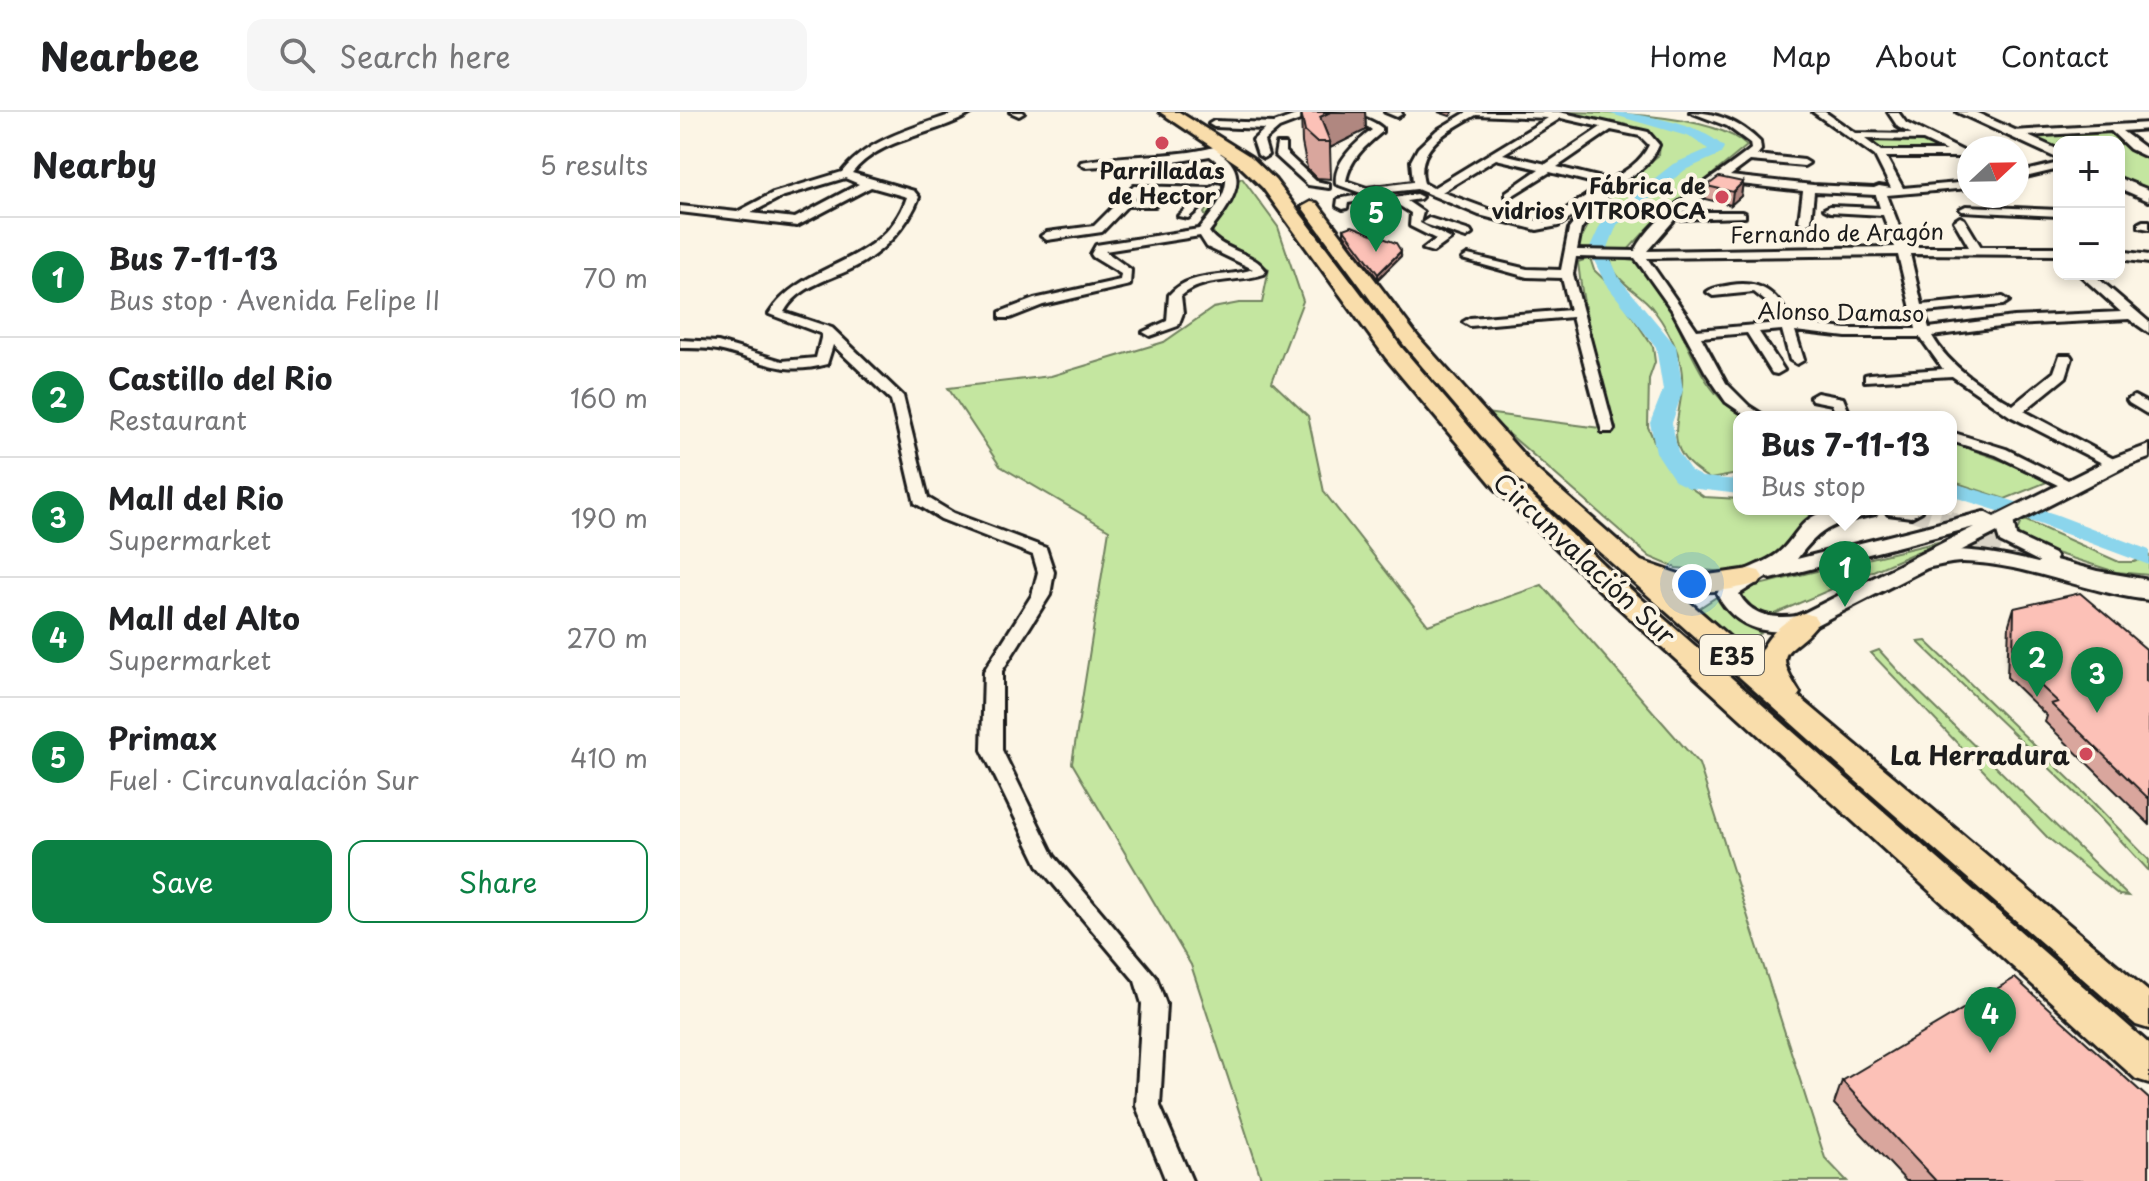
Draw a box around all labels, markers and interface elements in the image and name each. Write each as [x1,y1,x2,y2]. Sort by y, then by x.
search box [247,19,807,91]
text: Nearbee [40,27,199,84]
icon: search [275,33,319,77]
text: Search here [339,33,511,78]
text: Home [1649,34,1727,77]
text: Map [1771,34,1831,77]
text: About [1875,34,1957,77]
text: Contact [2001,34,2109,77]
marker: Parrilladas de Hector [1153,134,1171,152]
north arrow [1957,136,2029,208]
map controls [2053,136,2125,280]
button: + [2053,136,2125,208]
text: Nearby [32,138,157,190]
text: 5 results [540,145,648,184]
place label: Parrilladas de Hector [1099,153,1225,211]
place label: Fábrica de vidrios VITROROCA [1491,168,1706,226]
pin: 5 [1350,186,1402,252]
marker: Fábrica de vidrios VITROROCA [1713,188,1731,206]
button: − [2053,208,2125,280]
street label: Fernando de Aragón [1730,214,1944,250]
text: Bus 7-11-13 [108,235,278,280]
text: 1 [52,258,64,297]
text: 70 m [583,258,648,297]
text: Bus stop · Avenida Felipe II [108,280,440,319]
street label: Alonso Damaso [1757,293,1925,329]
text: Castillo del Rio [108,355,332,400]
text: 2 [49,378,67,417]
text: 160 m [570,378,648,417]
text: Restaurant [108,400,247,439]
popup [1733,411,1957,515]
text: Bus 7-11-13 [1760,421,1930,466]
street label: Circunvalación Sur [1485,463,1686,654]
text: Bus stop [1760,466,1866,505]
text: Mall del Rio [108,475,284,520]
text: 3 [49,498,67,537]
text: 190 m [571,498,648,537]
text: Supermarket [108,520,271,559]
pin: 1 [1819,541,1871,607]
your location [1672,564,1712,604]
text: Mall del Alto [108,595,300,640]
text: 4 [49,618,67,657]
text: 270 m [567,618,648,657]
pin: 2 [2011,631,2063,697]
road number: E35 [1700,635,1764,675]
text: Supermarket [108,640,271,679]
pin: 3 [2071,647,2123,713]
text: Primax [108,715,217,760]
place label: La Herradura [1890,735,2070,774]
text: 5 [50,738,66,777]
text: 410 m [570,738,648,777]
marker: La Herradura [2077,745,2095,763]
text: Fuel · Circunvalación Sur [108,760,419,799]
button: Save [32,840,332,923]
button: Share [348,840,648,923]
pin: 4 [1964,987,2016,1053]

